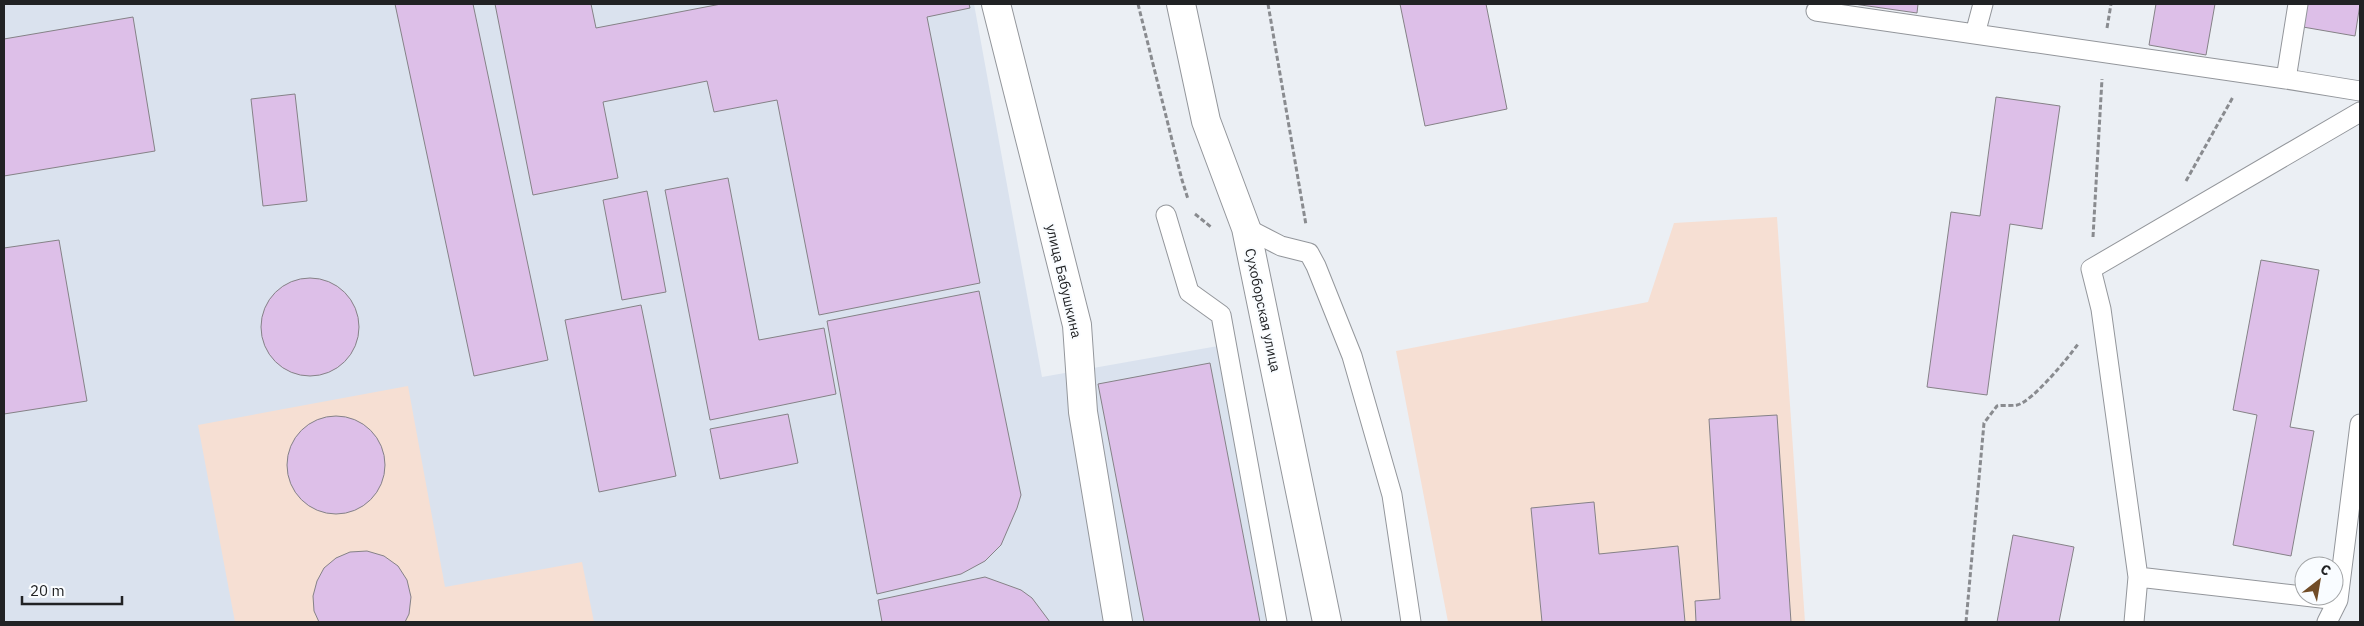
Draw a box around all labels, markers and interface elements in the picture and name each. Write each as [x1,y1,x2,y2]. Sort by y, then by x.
street label: улица Бабушкина [1042,222,1086,340]
street label: Сухоборская улица [1241,246,1285,374]
north arrow [2294,556,2344,606]
text: С [2317,560,2334,580]
scale bar [22,574,122,606]
text: 20 m [30,581,65,600]

